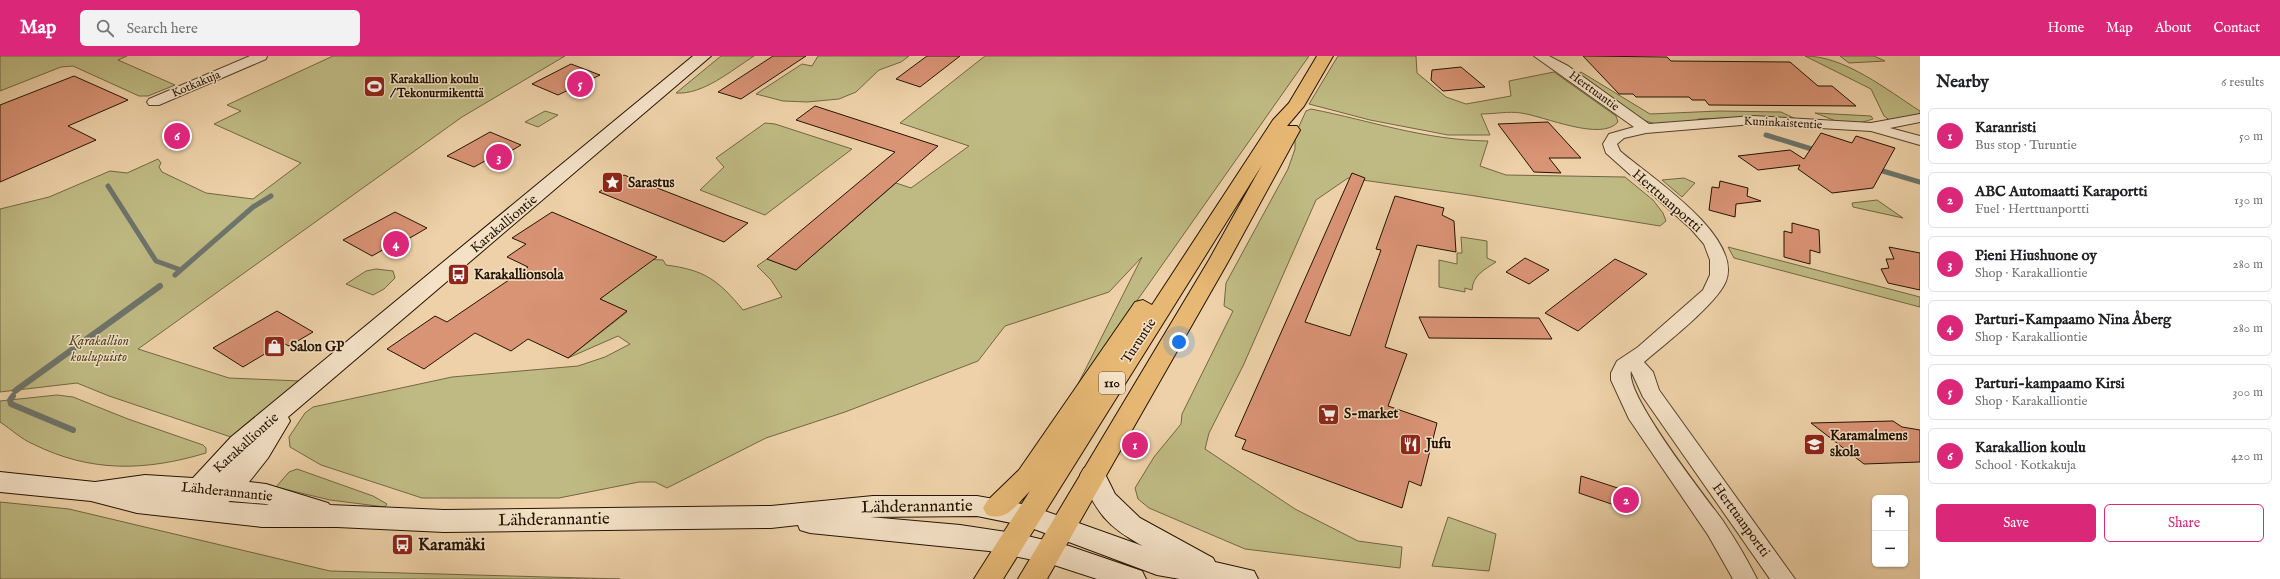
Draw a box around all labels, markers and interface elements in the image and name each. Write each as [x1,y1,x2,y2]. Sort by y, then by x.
search box [80,10,360,46]
text: Map [20,16,56,40]
icon: search [94,17,116,39]
text: Search here [126,19,198,38]
text: Home [2048,19,2084,37]
text: Map [2106,19,2133,37]
text: About [2155,19,2191,37]
text: Contact [2213,19,2260,37]
street label: Kotkakuja [169,67,223,101]
street label: Herttuantie [1566,68,1623,115]
pin: 5 [567,69,593,99]
place label: Karakallion koulu / Tekonurmikenttä [389,72,485,101]
text: Nearby [1936,72,1989,93]
sports icon: Karakallion koulu / Tekonurmikenttä [361,73,387,99]
text: 6 results [2221,74,2264,91]
street label: Kuninkaistentie [1743,113,1823,133]
text: Karanristi [1975,118,2036,137]
pin: 6 [164,121,190,151]
text: 1 [1948,128,1952,145]
text: 50 m [2239,128,2263,145]
text: Bus stop · Turuntie [1975,137,2077,154]
pin: 3 [486,142,512,172]
street label: Herttuanportti [1628,166,1706,237]
place icon: Sarastus [599,170,625,196]
place label: Sarastus [628,174,674,192]
text: ABC Automaatti Karaportti [1975,182,2148,201]
street label: Karakalliontie [467,190,542,257]
text: 2 [1947,192,1953,209]
text: 130 m [2234,192,2263,209]
text: Fuel · Herttuanportti [1975,201,2089,218]
pin: 4 [383,229,409,259]
text: Pieni Hiushuone oy [1975,246,2097,265]
text: 3 [1948,256,1952,273]
text: 280 m [2233,256,2263,273]
bus stop icon: Karakallionsola [445,262,471,288]
text: Shop · Karakalliontie [1975,265,2087,282]
place label: Karakallionsola [474,266,564,284]
text: Parturi-Kampaamo Nina Åberg [1975,310,2171,329]
street label: Turuntie [1118,314,1161,367]
text: 4 [1947,320,1953,337]
text: 280 m [2233,320,2263,337]
text: Shop · Karakalliontie [1975,329,2087,346]
park label: Karakallion koulupuisto [68,332,129,366]
your location [1169,332,1189,352]
shop icon: Salon GP [261,334,287,360]
place label: Salon GP [290,338,345,356]
road number: 110 [1099,372,1125,394]
text: Parturi-kampaamo Kirsi [1975,374,2125,393]
text: 5 [1948,384,1952,401]
text: 300 m [2232,384,2263,401]
text: Shop · Karakalliontie [1975,393,2087,410]
supermarket icon: S-market [1316,401,1342,427]
place label: S-market [1344,405,1398,423]
street label: Karakalliontie [209,408,283,477]
place label: Karamalmens skola [1830,427,1908,461]
pin: 1 [1122,430,1148,460]
restaurant icon: Jufu [1397,431,1423,457]
school or university icon: Karamalmens skola [1802,431,1828,457]
place label: Jufu [1424,435,1452,453]
text: Karakallion koulu [1975,438,2086,457]
text: 6 [1947,448,1953,465]
text: 420 m [2231,448,2263,465]
text: School · Kotkakuja [1975,457,2076,474]
street label: Lähderannantie [180,478,274,506]
street label: Herttuanportti [1708,479,1774,561]
pin: 2 [1613,485,1639,515]
map controls [1872,495,1908,567]
button: + [1872,495,1908,531]
street label: Lähderannantie [861,496,973,518]
button: Save [1936,504,2096,542]
button: Share [2104,504,2264,542]
street label: Lähderannantie [498,509,610,531]
button: − [1872,531,1908,567]
bus stop icon: Karamäki [390,532,416,558]
place label: Karamäki [418,535,486,556]

